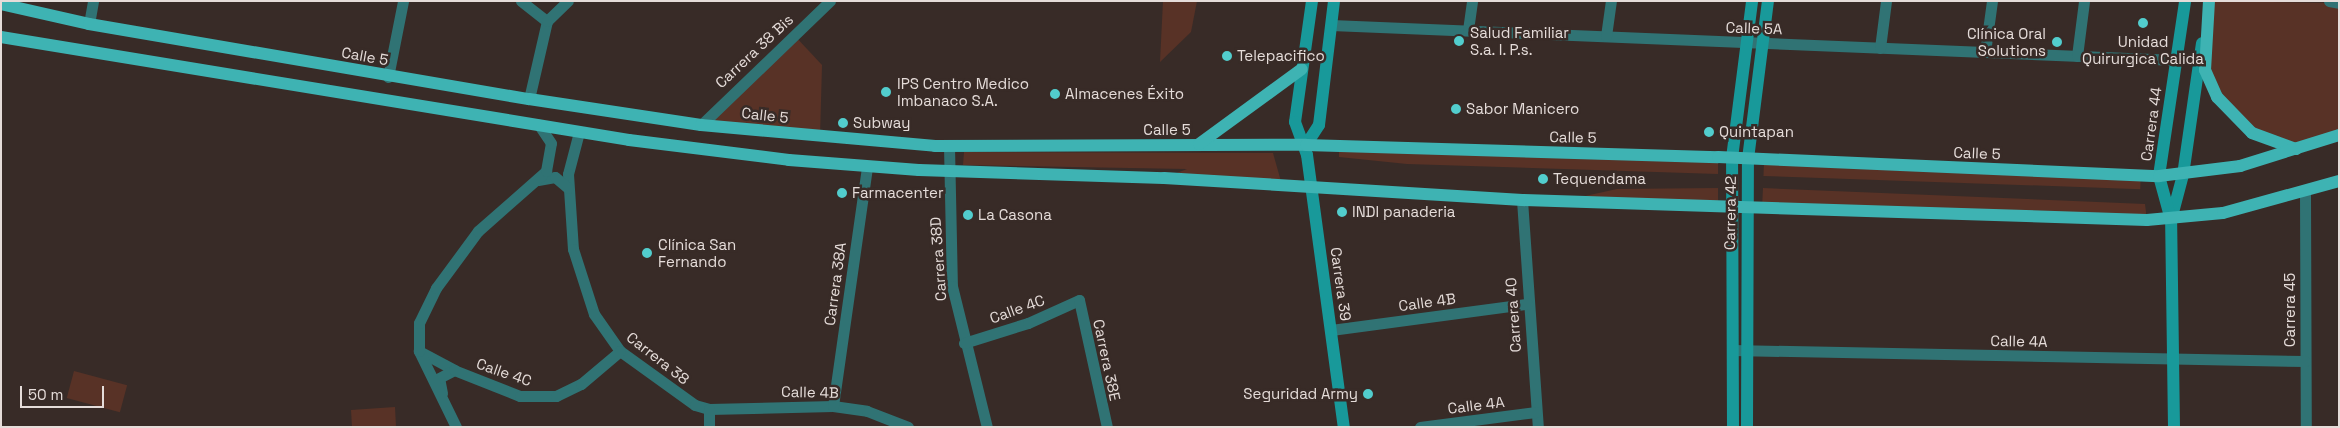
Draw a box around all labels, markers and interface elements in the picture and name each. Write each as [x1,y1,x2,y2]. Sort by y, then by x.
street label: Carrera 38 Bis [711,10,797,92]
marker: Unidad Quirurgica Calida [2136,16,2150,30]
street label: Calle 5A [1725,18,1783,38]
place label: Salud Familiar S.a. I. P.s. [1470,23,1569,58]
place label: Clínica Oral Solutions [1967,24,2046,59]
place label: Unidad Quirurgica Calida [2082,32,2204,67]
marker: Salud Familiar S.a. I. P.s. [1452,34,1466,48]
marker: Clínica Oral Solutions [2050,35,2064,49]
street label: Calle 5 [340,43,390,69]
place label: Telepacifico [1237,47,1325,65]
marker: Telepacifico [1221,50,1233,62]
place label: IPS Centro Medico Imbanaco S.A. [897,74,1029,109]
marker: IPS Centro Medico Imbanaco S.A. [879,85,893,99]
place label: Almacenes Éxito [1065,85,1184,103]
street label: Carrera 44 [2137,86,2165,162]
marker: Almacenes Éxito [1049,88,1061,100]
place label: Sabor Manicero [1466,100,1579,118]
marker: Sabor Manicero [1450,103,1462,115]
street label: Calle 5 [741,104,789,126]
place label: Subway [853,114,910,132]
marker: Subway [837,117,849,129]
street label: Calle 5 [1143,121,1191,139]
place label: Quintapan [1719,123,1794,141]
marker: Quintapan [1703,126,1715,138]
street label: Calle 5 [1549,128,1597,146]
street label: Calle 5 [1953,143,2001,163]
place label: Tequendama [1553,170,1646,188]
marker: Tequendama [1537,173,1549,185]
street label: Carrera 42 [1720,176,1740,250]
place label: Farmacenter [852,184,944,202]
marker: Farmacenter [836,187,848,199]
place label: INDI panaderia [1352,203,1455,221]
place label: La Casona [978,206,1052,224]
marker: INDI panaderia [1336,206,1348,218]
marker: La Casona [962,209,974,221]
street label: Carrera 38D [926,216,950,302]
place label: Clínica San Fernando [658,235,736,270]
street label: Carrera 38A [820,241,850,327]
marker: Clínica San Fernando [640,246,654,260]
street label: Carrera 39 [1327,246,1355,322]
street label: Carrera 45 [2281,273,2299,347]
street label: Carrera 40 [1501,277,1525,353]
street label: Calle 4B [1397,289,1457,315]
street label: Calle 4C [987,291,1047,327]
street label: Carrera 38E [1090,318,1124,402]
street label: Carrera 38 [623,328,693,388]
street label: Calle 4A [1990,332,2048,350]
street label: Calle 4C [474,354,534,390]
scale bar [22,376,106,408]
street label: Calle 4B [781,382,839,402]
text: 50 m [28,385,63,404]
place label: Seguridad Army [1243,385,1358,403]
marker: Seguridad Army [1362,388,1374,400]
street label: Calle 4A [1447,393,1505,417]

